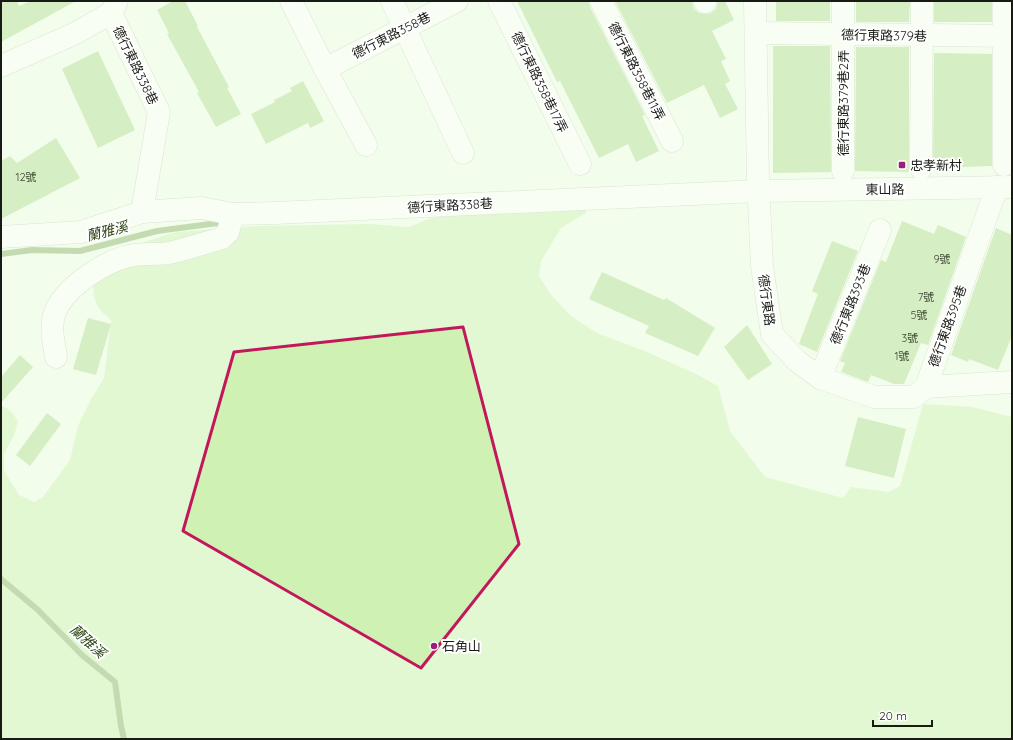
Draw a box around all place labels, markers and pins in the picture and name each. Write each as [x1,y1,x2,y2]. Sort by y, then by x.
place label: 忠孝新村 [910,157,962,173]
marker: 忠孝新村 [897,160,907,170]
place label: 石角山 [442,638,481,654]
marker: 石角山 [429,641,439,651]

